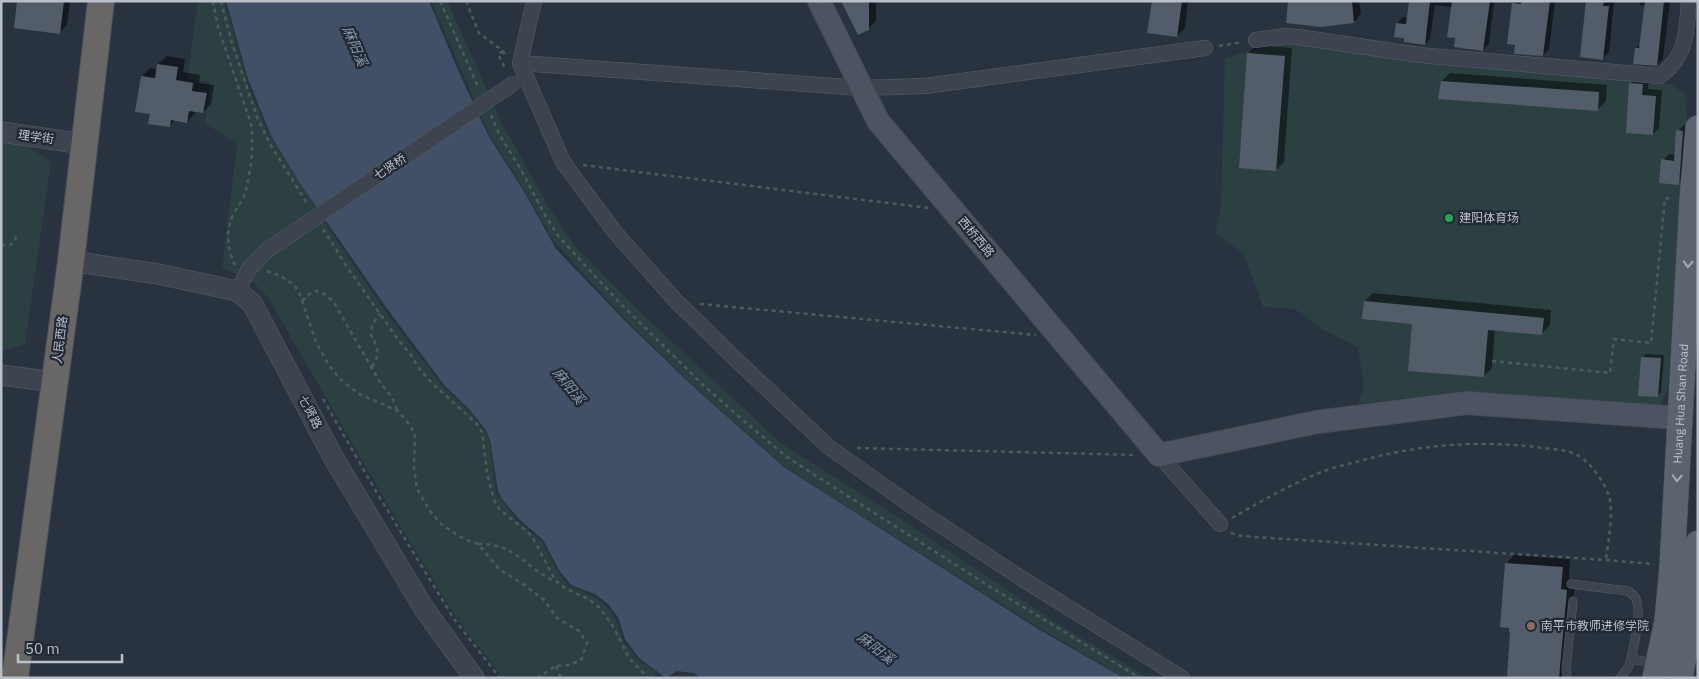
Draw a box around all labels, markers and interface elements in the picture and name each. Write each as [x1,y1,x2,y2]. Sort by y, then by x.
water label: 麻阳溪 [339,23,372,71]
street label: 理学街 [17,127,55,146]
street label: 七贤桥 [371,150,409,183]
place label: 建阳体育场 [1459,210,1519,225]
marker: 建阳体育场 [1443,212,1455,224]
street label: 西桥西路 [955,213,998,260]
one-way arrow [1683,260,1694,268]
street label: 人民西路 [49,315,70,365]
street label: Huang Hua Shan Road [1670,343,1691,464]
water label: 麻阳溪 [549,364,590,410]
street label: 七贤路 [295,392,326,431]
one-way arrow [1671,475,1682,483]
place label: 南平市教师进修学院 [1541,618,1649,633]
marker: 南平市教师进修学院 [1525,620,1537,632]
water label: 麻阳溪 [854,628,900,669]
scale bar [18,632,121,664]
text: 50 m [25,639,60,658]

